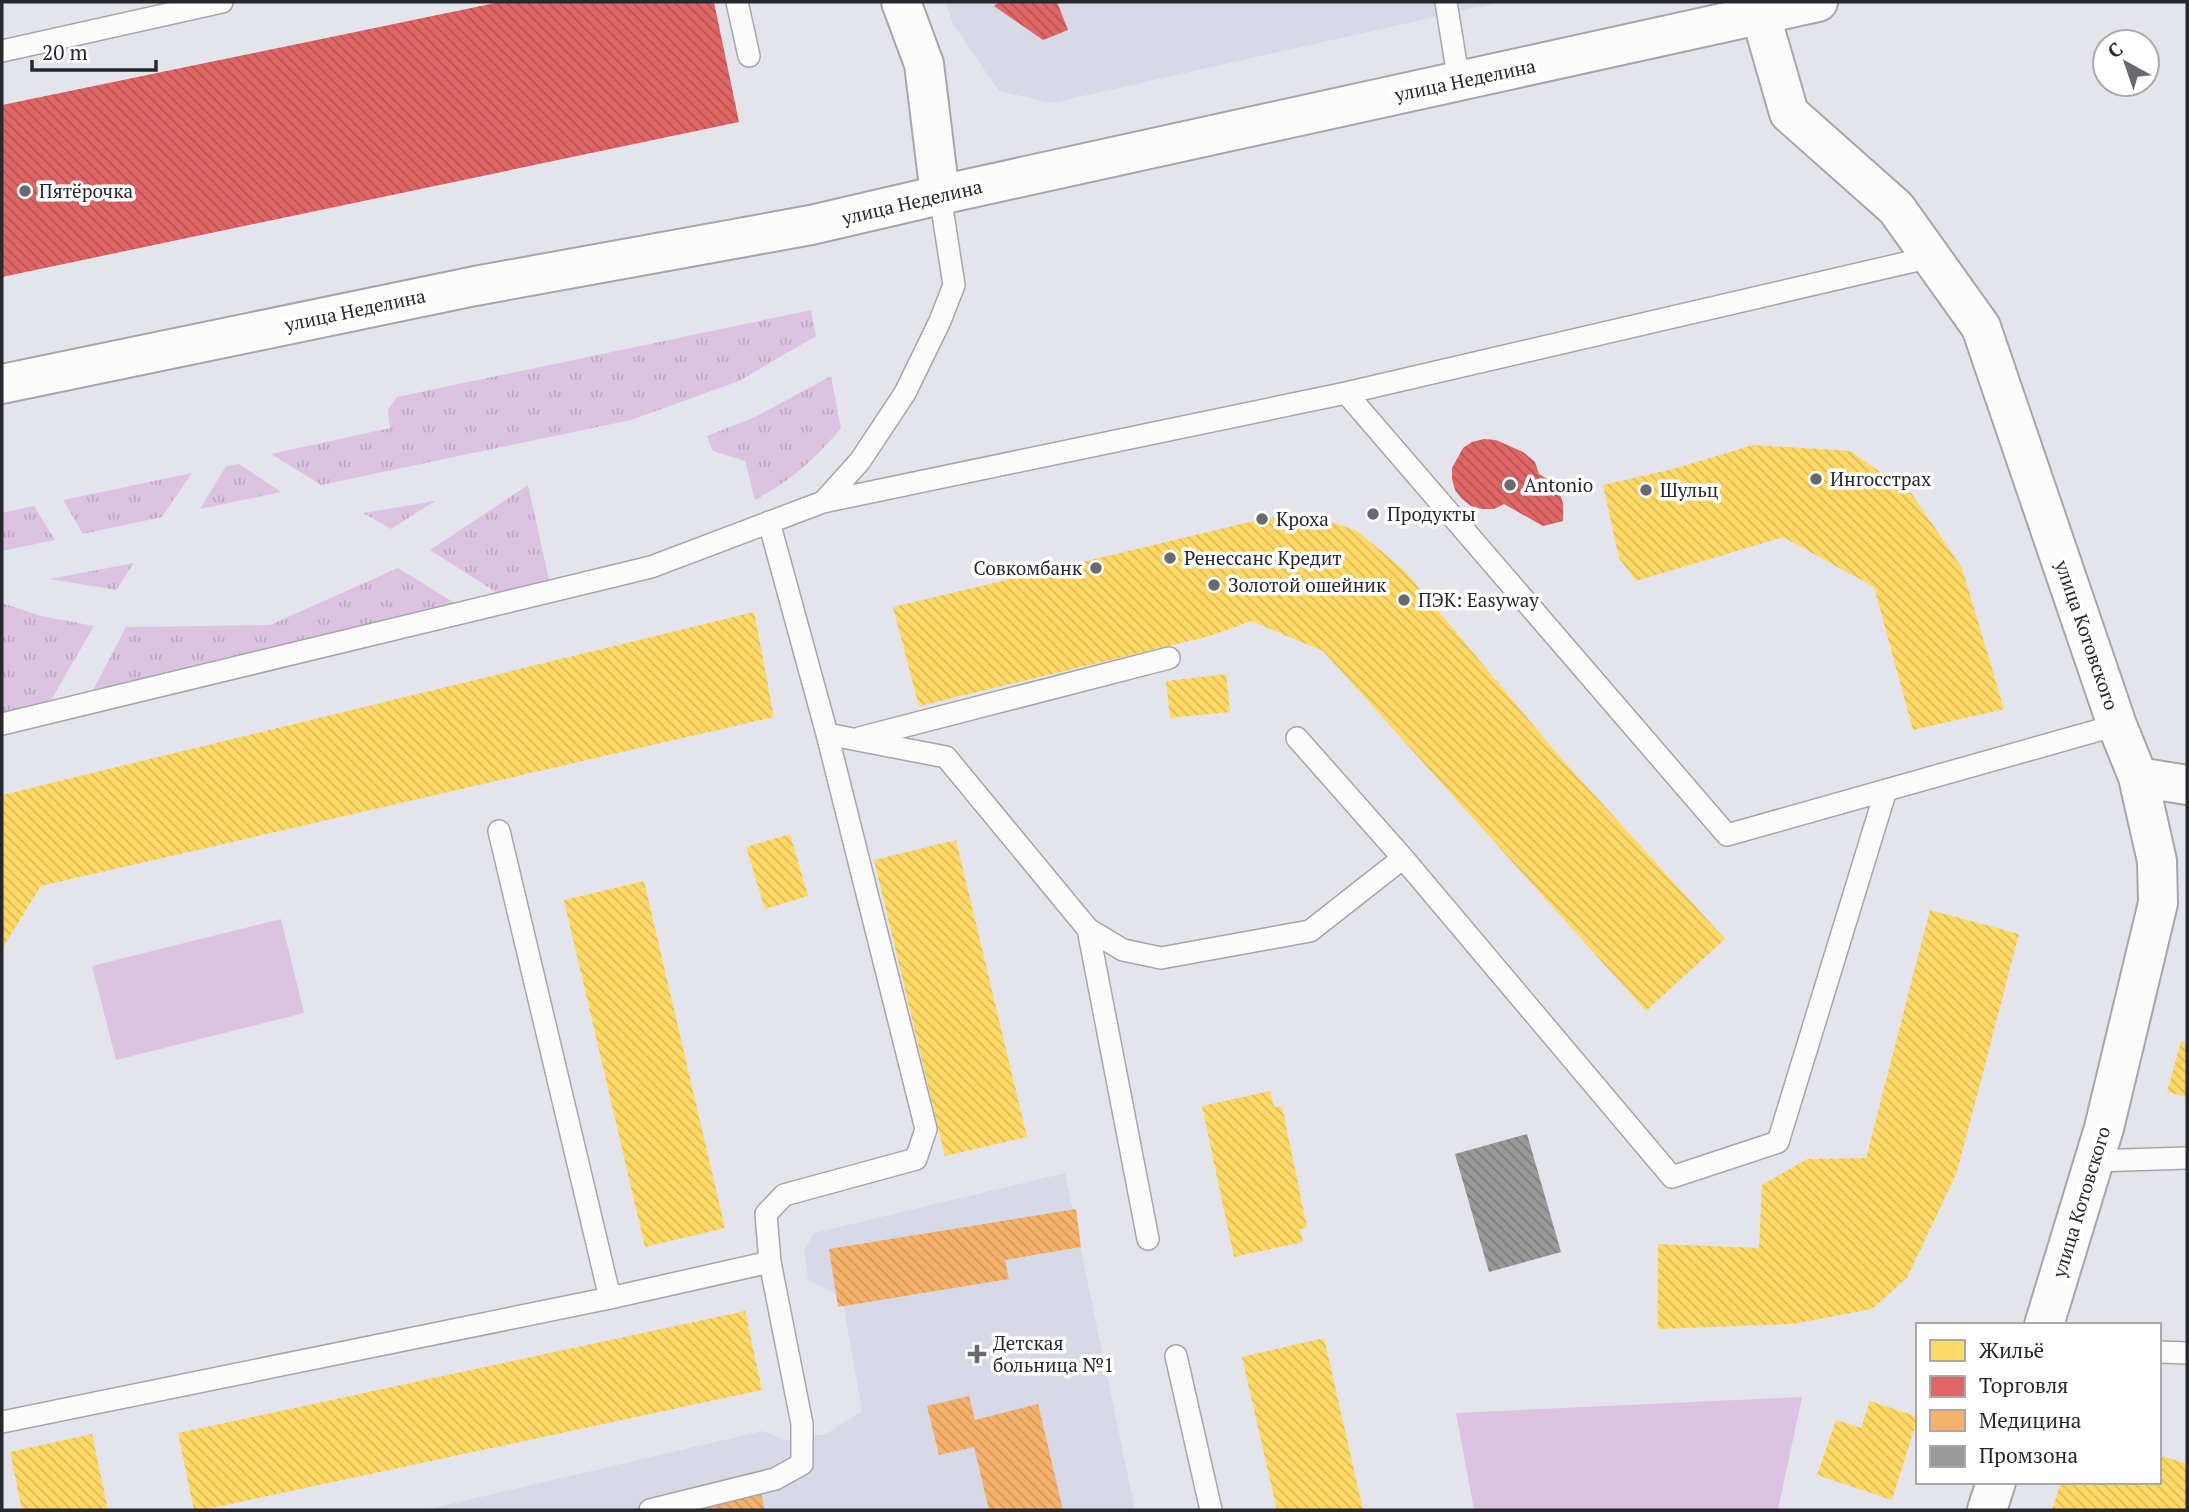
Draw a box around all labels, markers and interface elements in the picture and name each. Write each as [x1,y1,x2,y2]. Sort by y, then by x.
scale bar [32,28,156,72]
north arrow [2091,28,2161,98]
text: С [2102,36,2128,63]
text: 20 m [42,38,88,66]
street label: улица Неделина [1391,52,1538,107]
street label: улица Неделина [838,173,985,230]
place label: Пятёрочка [39,178,133,203]
marker: Пятёрочка [17,183,33,199]
street label: улица Неделина [281,282,428,337]
place label: Ингосстрах [1830,466,1931,491]
marker: Ингосстрах [1808,471,1824,487]
place label: Antonio [1524,472,1593,497]
marker: Antonio [1502,477,1518,493]
place label: Шульц [1660,477,1719,502]
marker: Шульц [1638,482,1654,498]
place label: Продукты [1387,501,1476,526]
place label: Кроха [1276,506,1329,531]
marker: Продукты [1365,506,1381,522]
marker: Кроха [1254,511,1270,527]
place label: Ренессанс Кредит [1184,545,1342,570]
marker: Ренессанс Кредит [1162,550,1178,566]
place label: Совкомбанк [973,555,1083,580]
street label: улица Котовского [2050,556,2125,713]
marker: Совкомбанк [1088,560,1104,576]
place label: Золотой ошейник [1228,572,1387,597]
marker: Золотой ошейник [1206,577,1222,593]
place label: ПЭК: Easyway [1418,587,1539,612]
marker: ПЭК: Easyway [1396,592,1412,608]
street label: улица Котовского [2045,1123,2115,1281]
legend [1916,1323,2161,1484]
place label: Детская больница №1 [993,1330,1114,1377]
text: Жильё [1979,1336,2044,1364]
marker: Детская больница №1 [967,1344,987,1364]
text: Торговля [1979,1371,2068,1399]
text: Медицина [1979,1406,2082,1434]
text: Промзона [1979,1441,2078,1469]

